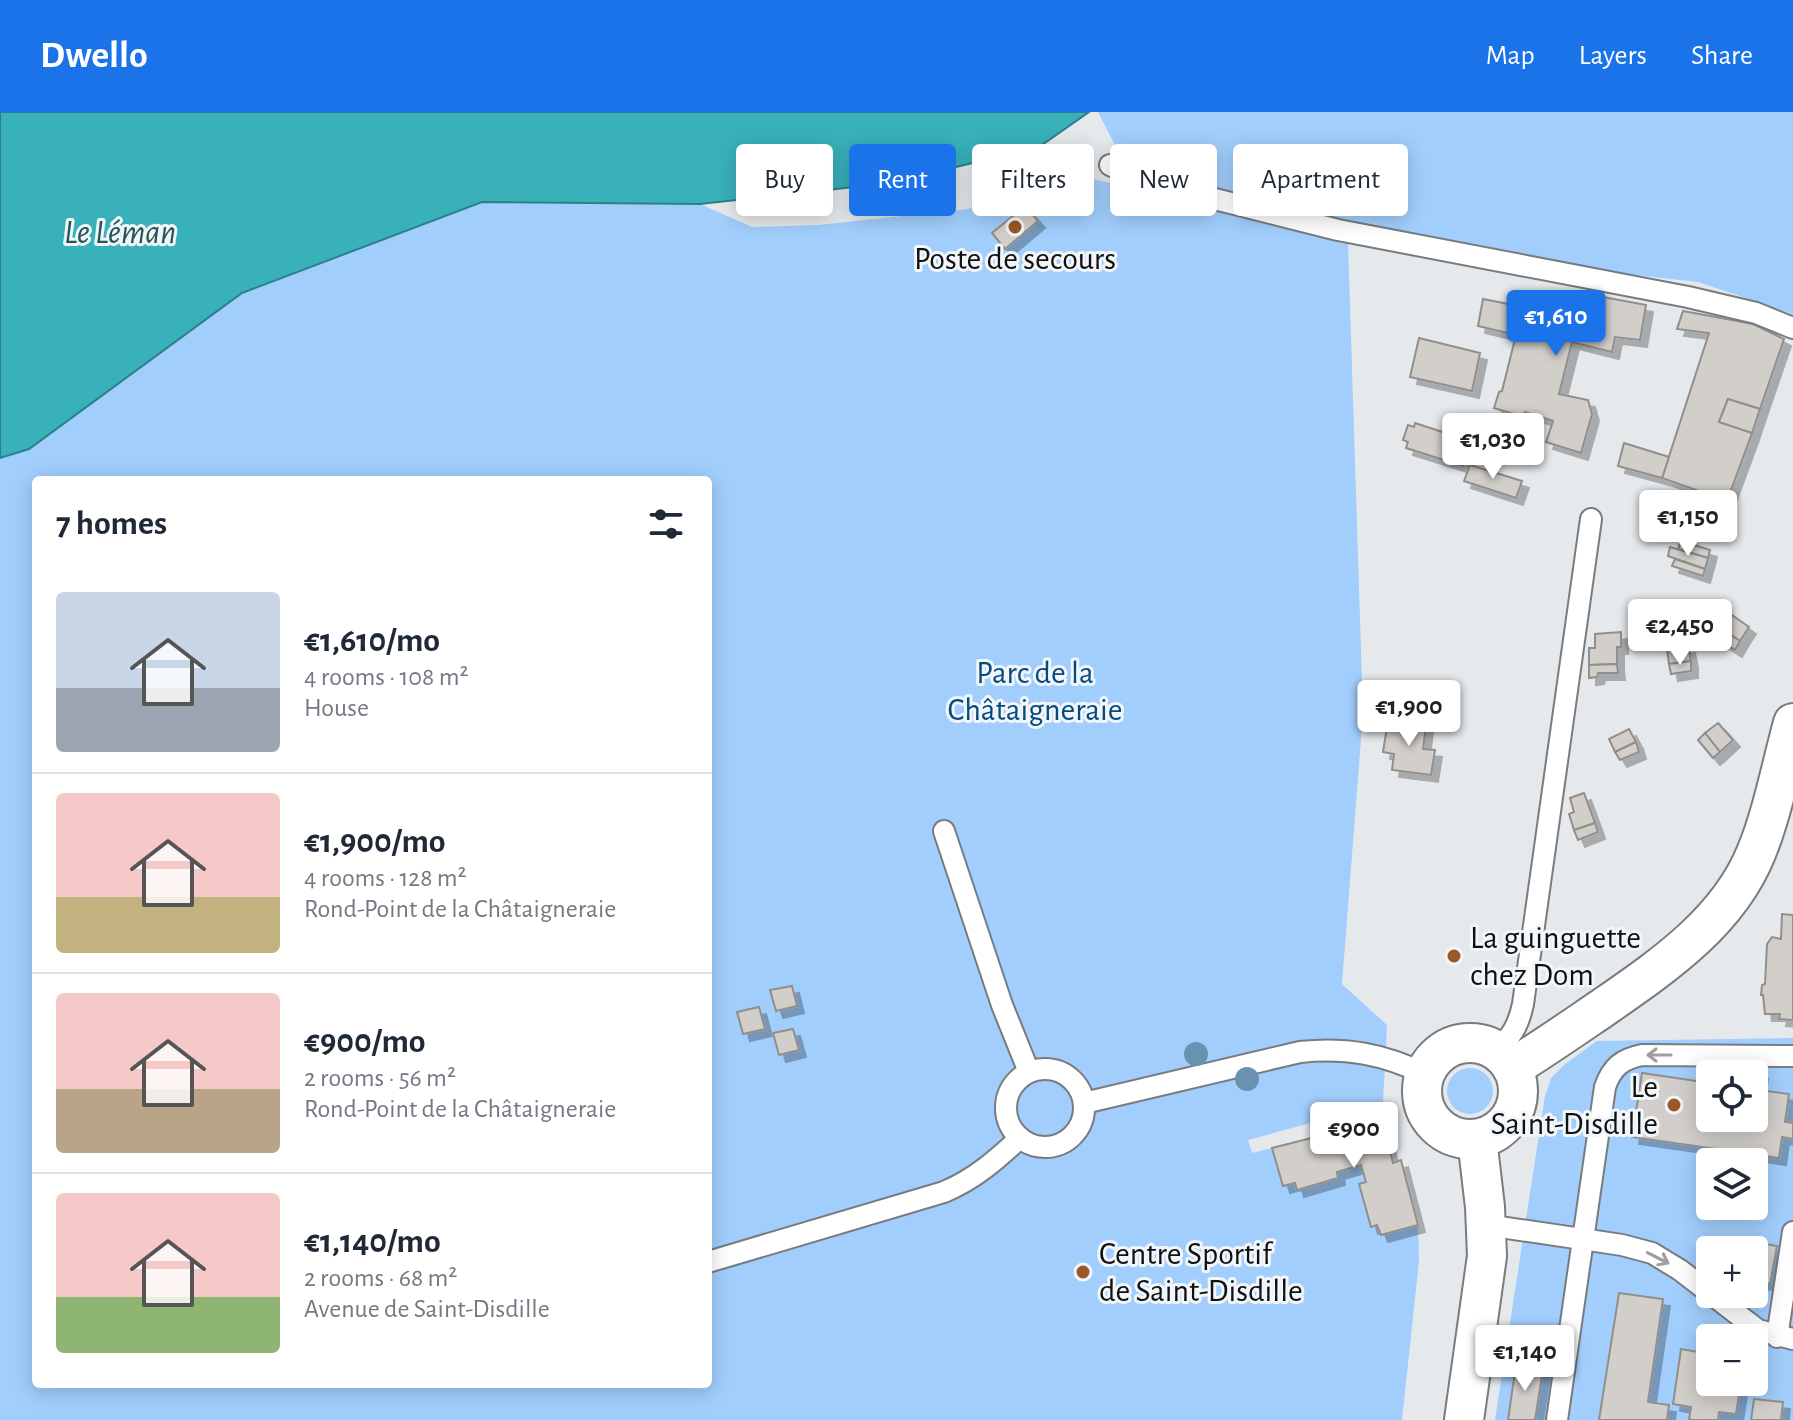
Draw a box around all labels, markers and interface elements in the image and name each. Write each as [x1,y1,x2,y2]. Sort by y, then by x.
text: Dwello [40,37,148,75]
text: Map [1486,42,1535,70]
text: Layers [1579,42,1647,70]
text: Share [1691,42,1753,70]
chip: Buy [736,144,833,216]
chip: Rent [849,144,956,216]
chip: Filters [972,144,1094,216]
chip: New [1110,144,1217,216]
chip: Apartment [1233,144,1408,216]
water label: Le Léman [64,216,176,250]
marker: Poste de secours [1006,218,1024,236]
place label: Poste de secours [914,243,1116,275]
pin: €1,610 [1491,290,1621,358]
text: €1,610 [1525,303,1587,329]
pin: €1,030 [1428,413,1558,481]
text: €1,030 [1460,426,1526,452]
pin: €1,150 [1623,490,1753,558]
icon: filters [644,502,688,546]
text: €1,150 [1657,503,1719,529]
text: 7 homes [56,507,167,541]
pin: €2,450 [1615,599,1745,667]
text: €2,450 [1646,612,1714,638]
icon: home [120,624,216,720]
text: €1,610/mo [304,624,440,658]
park label: Parc de la Châtaigneraie [948,657,1122,726]
text: 4 rooms · 108 m² [304,664,469,690]
pin: €1,900 [1344,680,1474,748]
text: €1,900 [1375,693,1443,719]
text: House [304,695,369,721]
icon: home [120,825,216,921]
text: €1,900/mo [304,825,446,859]
text: 4 rooms · 128 m² [304,865,467,891]
text: Rond-Point de la Châtaigneraie [304,896,616,922]
place label: La guinguette chez Dom [1470,922,1641,991]
marker: La guinguette chez Dom [1445,947,1463,965]
icon: home [120,1025,216,1121]
text: €900/mo [304,1025,426,1059]
one-way arrow [1646,1048,1673,1063]
map controls [1696,1060,1768,1396]
button: locate [1696,1060,1768,1132]
text: 2 rooms · 56 m² [304,1065,456,1091]
place label: Le Saint-Disdille [1491,1071,1658,1140]
text: Rond-Point de la Châtaigneraie [304,1096,616,1122]
marker: Le Saint-Disdille [1665,1096,1683,1114]
pin: €900 [1307,1102,1401,1170]
text: €900 [1328,1115,1380,1141]
button: layers [1696,1148,1768,1220]
icon: home [120,1225,216,1321]
text: €1,140/mo [304,1225,441,1259]
button: + [1696,1236,1768,1308]
place label: Centre Sportif de Saint-Disdille [1099,1238,1303,1307]
one-way arrow [1646,1250,1669,1266]
marker: Centre Sportif de Saint-Disdille [1074,1263,1092,1281]
text: 2 rooms · 68 m² [304,1265,457,1291]
text: Avenue de Saint-Disdille [304,1296,550,1322]
button: − [1696,1324,1768,1396]
pin: €1,140 [1460,1325,1590,1393]
text: €1,140 [1493,1338,1557,1364]

